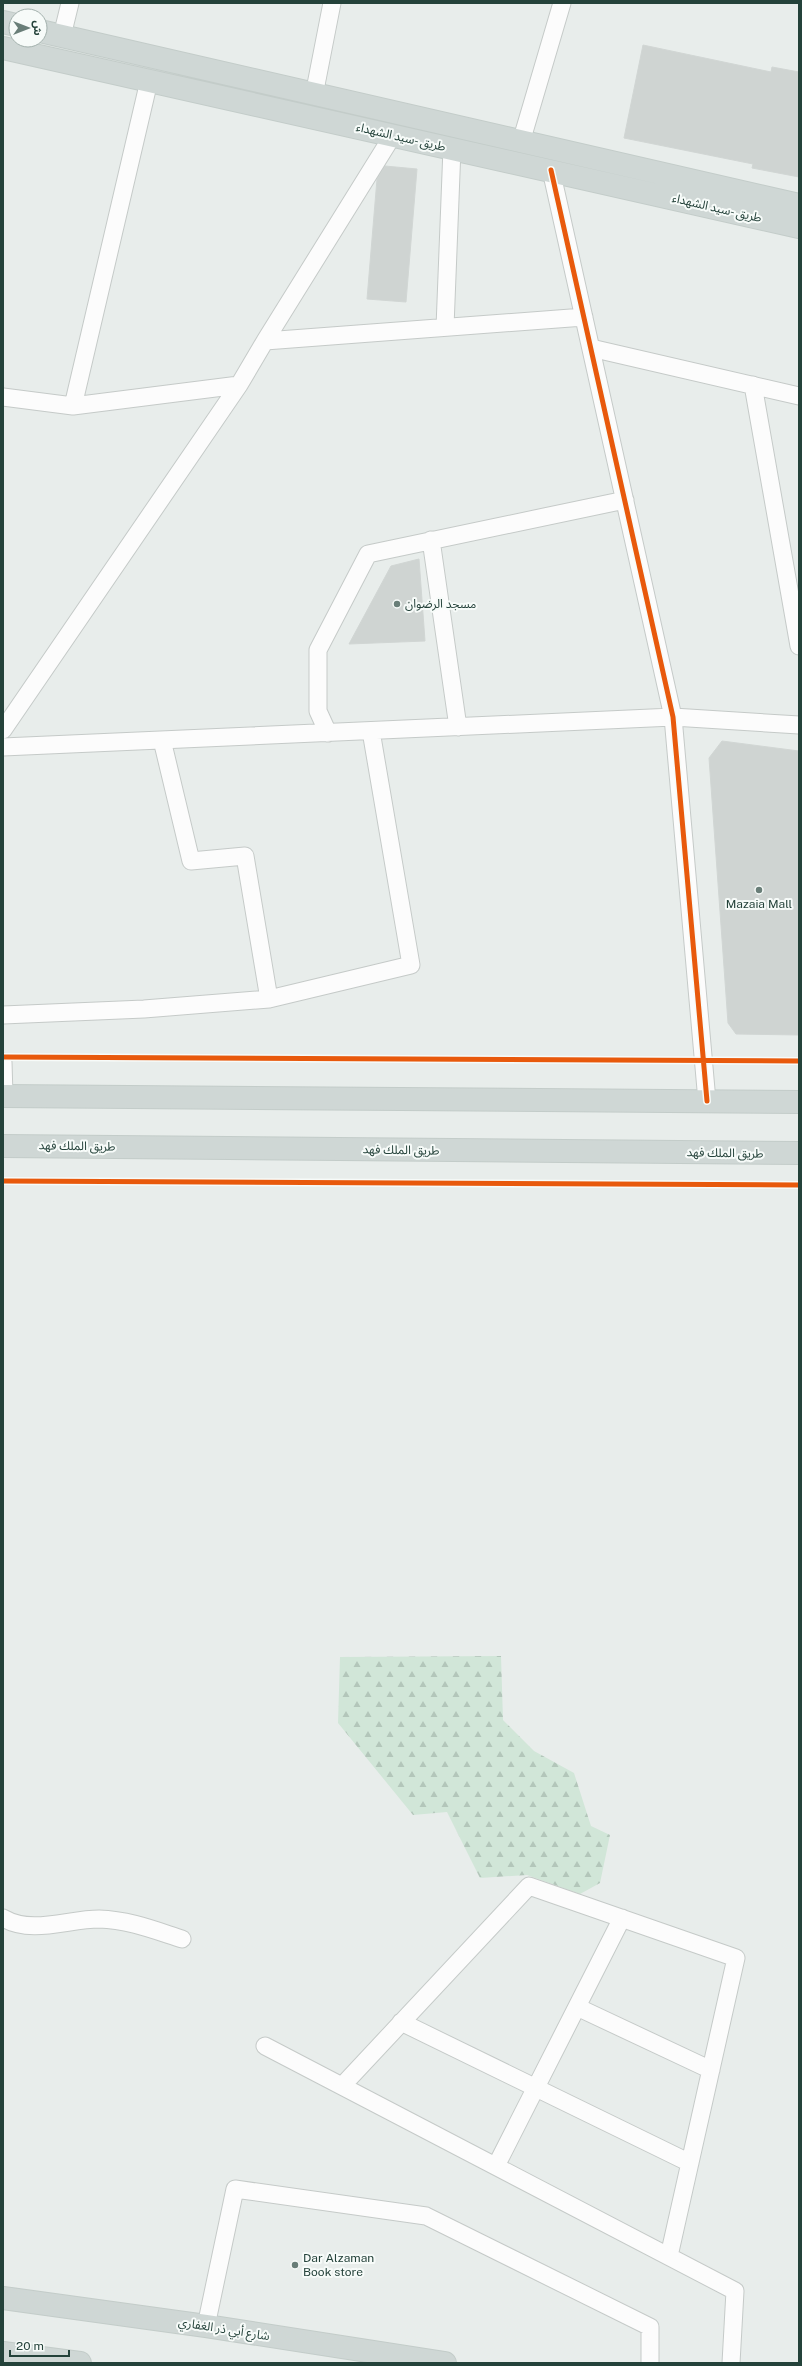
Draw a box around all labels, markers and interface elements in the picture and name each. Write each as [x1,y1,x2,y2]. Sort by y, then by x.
north arrow [8,8,48,48]
text: ش [31,20,44,36]
street label: طريق -سيد الشهداء [355,120,447,155]
street label: طريق -سيد الشهداء [671,191,763,226]
place label: مسجد الرضوان [405,597,476,611]
marker: مسجد الرضوان [392,599,402,609]
marker: Mazaia Mall [754,885,764,895]
place label: Mazaia Mall [726,897,793,911]
street label: طريق الملك فهد [38,1138,116,1155]
street label: طريق الملك فهد [362,1142,440,1159]
street label: طريق الملك فهد [686,1145,764,1162]
place label: Dar Alzaman Book store [303,2251,374,2279]
marker: Dar Alzaman Book store [290,2260,300,2270]
street label: شارع أبي ذر الغفاري [177,2314,271,2346]
scale bar [10,2332,69,2358]
text: 20 m [16,2339,44,2353]

